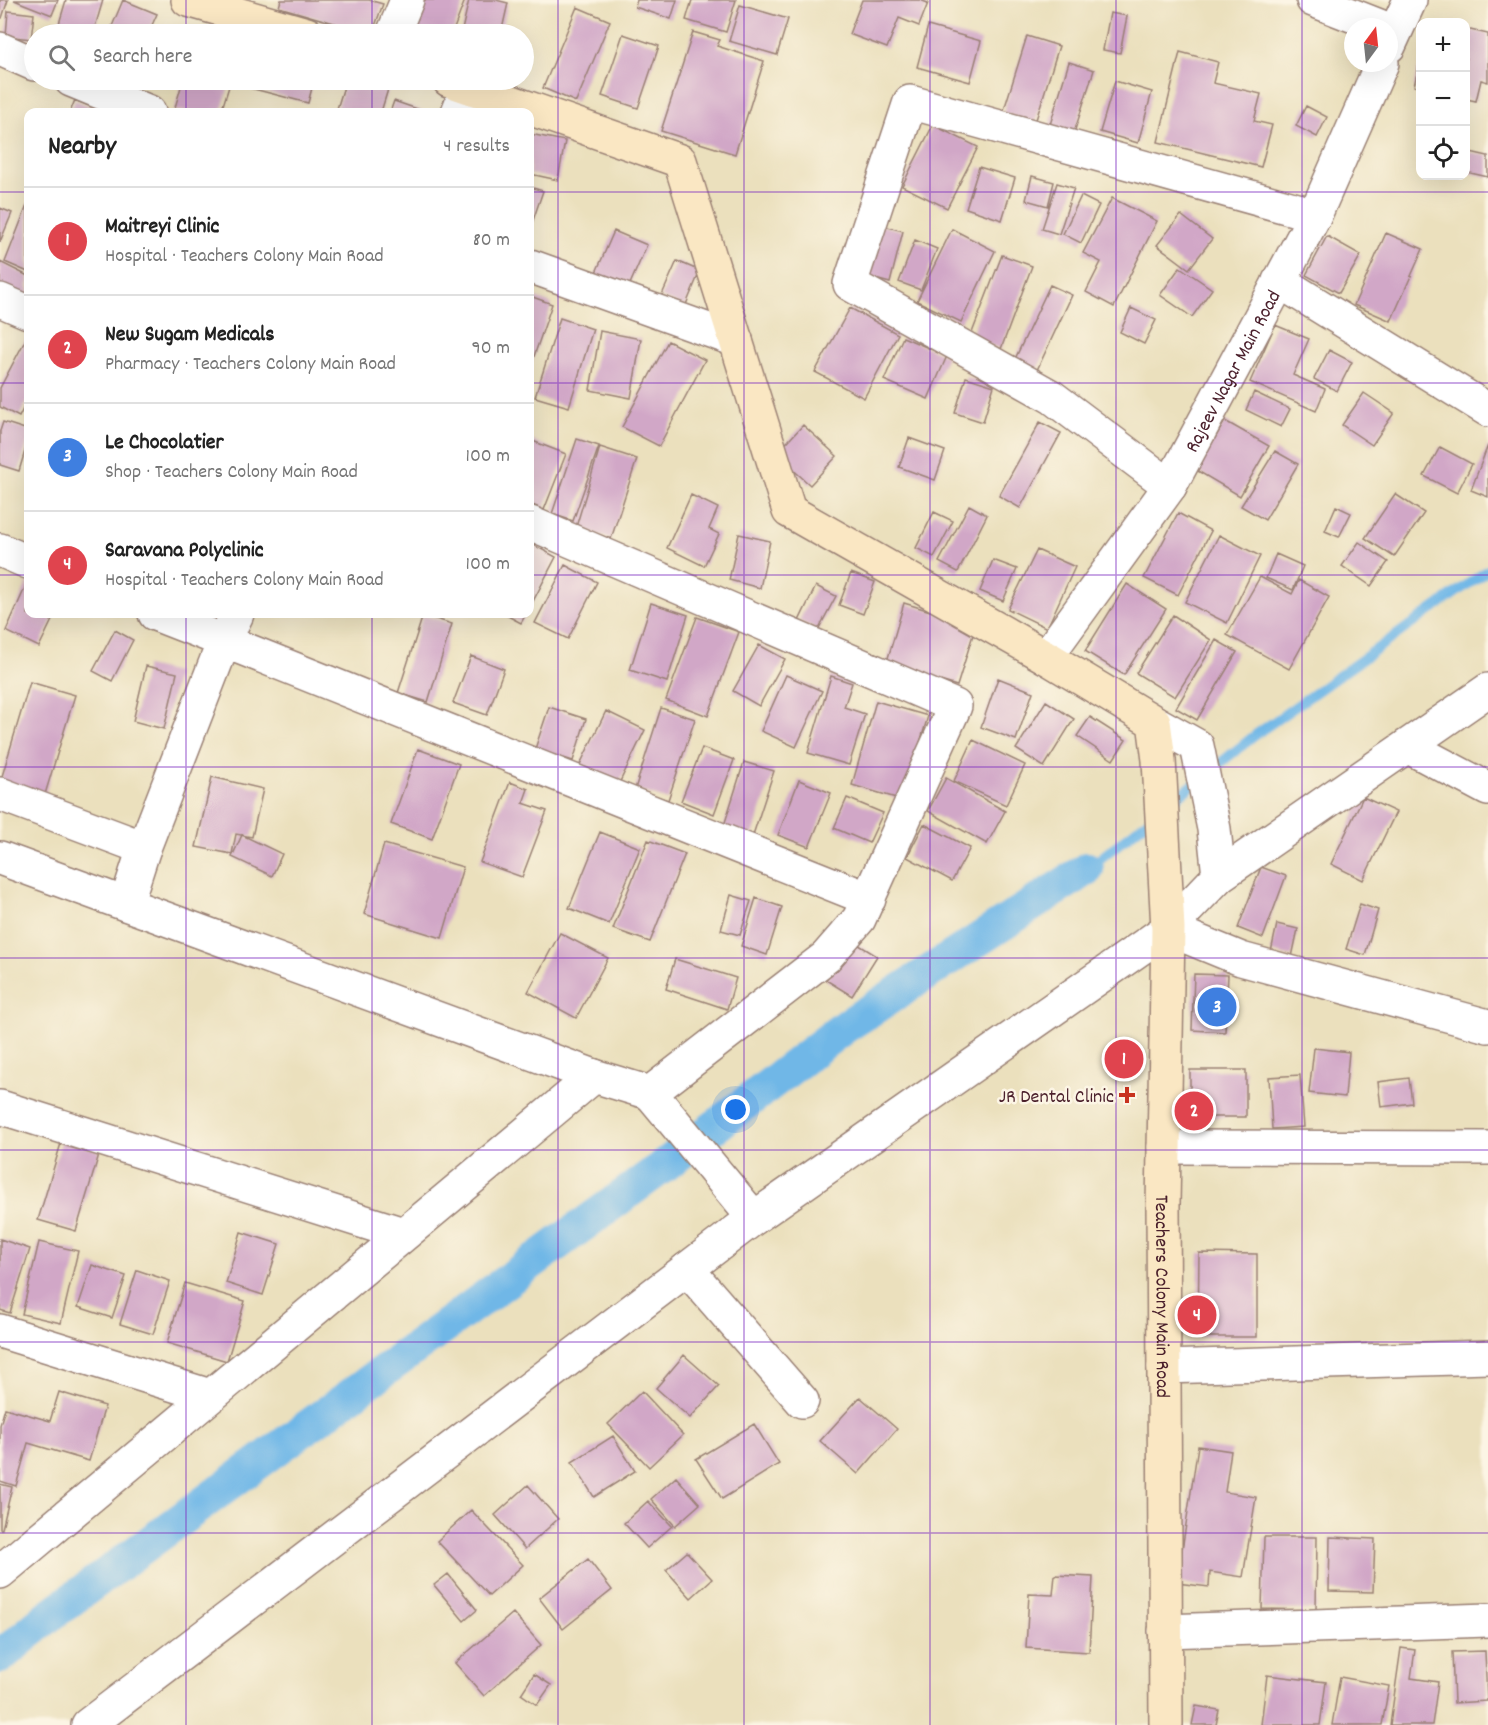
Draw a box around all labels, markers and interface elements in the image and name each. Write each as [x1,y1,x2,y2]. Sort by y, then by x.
north arrow [1344,18,1398,72]
map controls [1416,18,1470,180]
button: + [1416,18,1470,72]
search box [24,24,534,90]
icon: search [45,41,78,74]
text: Search here [93,42,192,73]
button: − [1416,72,1470,126]
button: locate [1416,126,1470,180]
text: Nearby [48,129,116,166]
text: 4 results [443,133,510,161]
text: Maitreyi Clinic [105,212,219,243]
text: 1 [65,227,70,255]
text: 80 m [473,227,510,255]
text: Hospital · Teachers Colony Main Road [105,243,384,271]
street label: Rajeev Nagar Main Road [1179,286,1289,458]
text: New Sugam Medicals [105,320,275,351]
text: 2 [63,335,72,363]
text: 90 m [472,335,510,363]
text: Pharmacy · Teachers Colony Main Road [105,351,396,379]
text: Le Chocolatier [105,428,224,459]
text: 3 [63,443,72,471]
text: 100 m [466,443,510,471]
text: Shop · Teachers Colony Main Road [105,459,358,487]
text: Saravana Polyclinic [105,536,264,567]
text: 4 [63,551,72,579]
text: 100 m [466,551,510,579]
text: Hospital · Teachers Colony Main Road [105,567,384,595]
pin: 3 [1198,984,1236,1030]
pin: 1 [1104,1036,1144,1082]
place label: JR Dental Clinic [999,1084,1114,1112]
marker: JR Dental Clinic [1118,1086,1136,1104]
pin: 2 [1174,1088,1214,1134]
your location [721,1095,750,1124]
street label: Teachers Colony Main Road [1146,1194,1175,1398]
pin: 4 [1178,1292,1216,1338]

